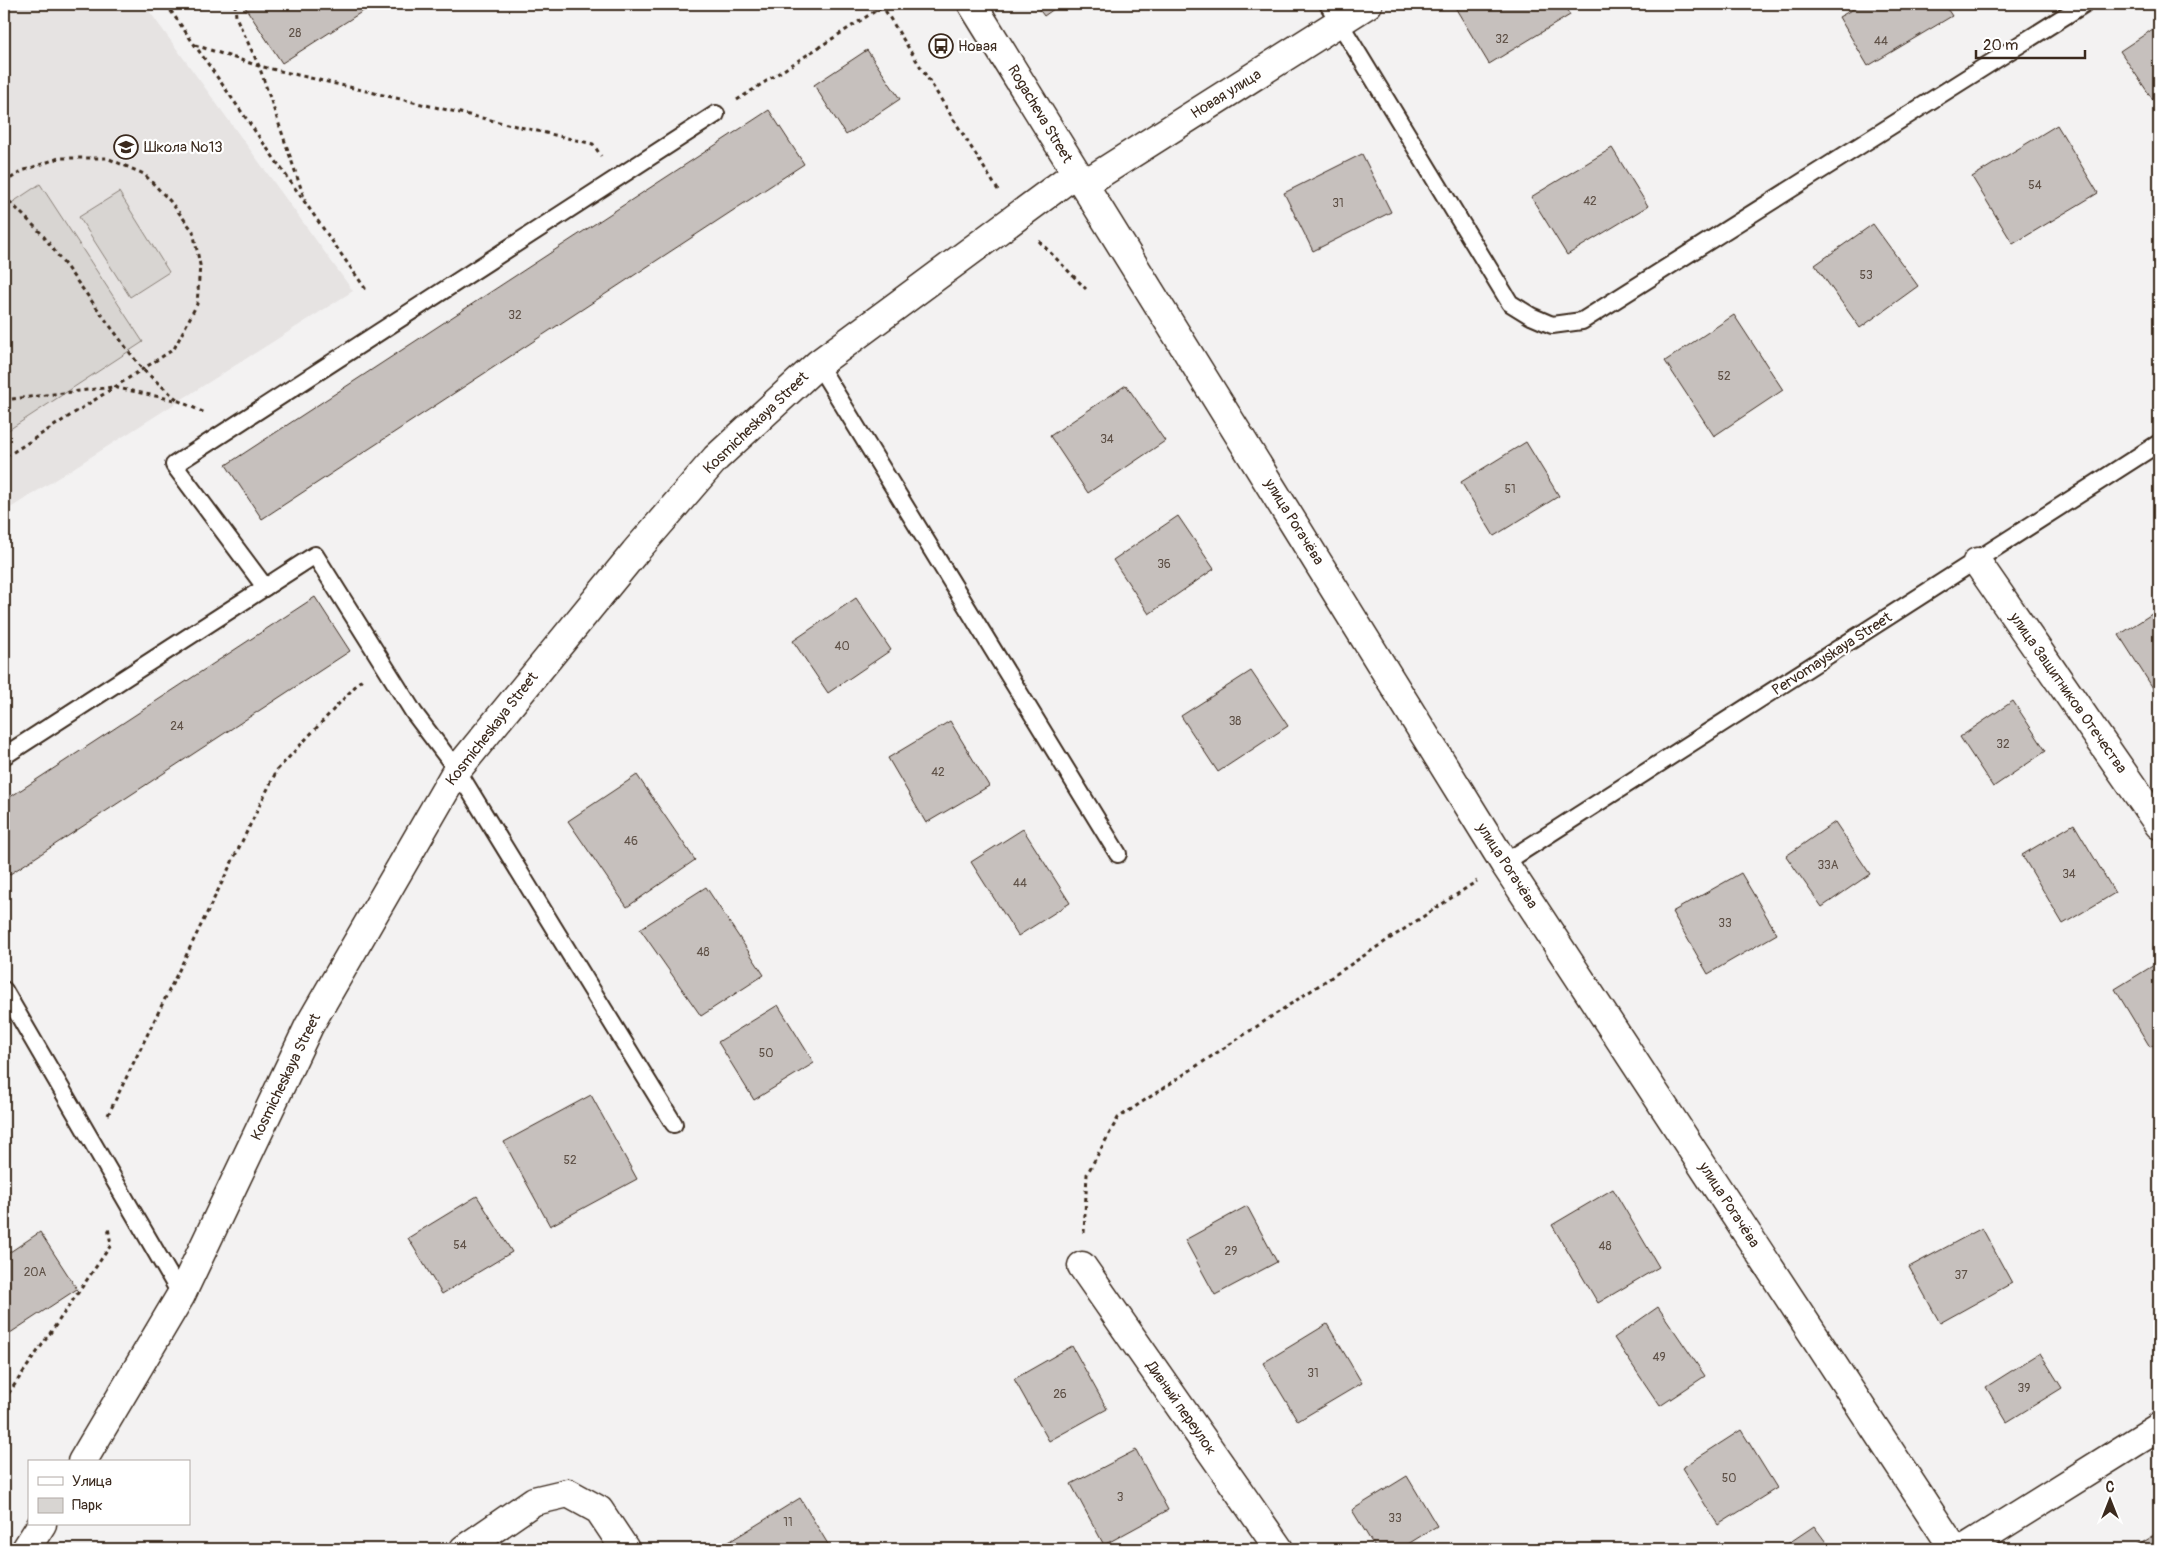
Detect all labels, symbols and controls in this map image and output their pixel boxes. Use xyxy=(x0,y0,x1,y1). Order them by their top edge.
house number: 28 xyxy=(289,26,301,41)
scale bar xyxy=(1976,28,2084,60)
house number: 32 xyxy=(1495,32,1509,47)
bus stop icon: Новая xyxy=(928,33,954,59)
house number: 44 xyxy=(1874,34,1888,49)
text: 20 m xyxy=(1983,36,2018,55)
place label: Новая xyxy=(958,37,997,56)
street label: Rogacheva Street xyxy=(1003,62,1077,167)
street label: Новая улица xyxy=(1187,65,1265,123)
school or university icon: Школа №13 xyxy=(113,134,139,160)
place label: Школа №13 xyxy=(144,138,223,157)
house number: 54 xyxy=(2028,178,2042,193)
house number: 42 xyxy=(1583,194,1597,209)
house number: 31 xyxy=(1332,196,1344,211)
house number: 53 xyxy=(1859,268,1873,283)
house number: 32 xyxy=(508,308,522,323)
street label: Kosmicheskaya Street xyxy=(699,367,813,478)
house number: 52 xyxy=(1717,369,1731,384)
house number: 34 xyxy=(1100,432,1114,447)
street label: улица Рогачёва xyxy=(1259,474,1328,569)
house number: 51 xyxy=(1504,482,1516,497)
house number: 36 xyxy=(1157,557,1171,572)
street label: Pervomayskaya Street xyxy=(1768,608,1896,700)
street label: улица Защитников Отечества xyxy=(2005,608,2131,777)
house number: 40 xyxy=(834,639,850,654)
street label: Kosmicheskaya Street xyxy=(442,668,543,790)
house number: 38 xyxy=(1229,714,1241,729)
house number: 24 xyxy=(170,719,184,734)
house number: 32 xyxy=(1996,737,2010,752)
house number: 42 xyxy=(931,765,945,780)
street label: улица Рогачёва xyxy=(1472,819,1542,912)
house number: 46 xyxy=(624,834,638,849)
house number: 33А xyxy=(1817,858,1839,873)
house number: 34 xyxy=(2062,867,2076,882)
house number: 44 xyxy=(1013,876,1027,891)
house number: 33 xyxy=(1718,916,1732,931)
house number: 48 xyxy=(696,945,710,960)
street label: Kosmicheskaya Street xyxy=(247,1009,325,1144)
house number: 50 xyxy=(759,1046,773,1061)
house number: 52 xyxy=(563,1153,577,1168)
street label: улица Рогачёва xyxy=(1694,1158,1764,1251)
house number: 54 xyxy=(453,1238,467,1253)
house number: 48 xyxy=(1598,1239,1612,1254)
house number: 29 xyxy=(1225,1244,1237,1259)
house number: 20А xyxy=(24,1265,47,1280)
house number: 37 xyxy=(1954,1268,1968,1283)
house number: 49 xyxy=(1652,1350,1666,1365)
street label: Дивный переулок xyxy=(1141,1357,1221,1459)
house number: 31 xyxy=(1307,1366,1319,1381)
house number: 39 xyxy=(2018,1381,2030,1396)
house number: 26 xyxy=(1053,1387,1067,1402)
legend xyxy=(28,1460,190,1526)
house number: 50 xyxy=(1722,1471,1736,1486)
text: Улица xyxy=(72,1472,112,1491)
north arrow xyxy=(2086,1476,2136,1526)
text: С xyxy=(2106,1479,2115,1496)
house number: 3 xyxy=(1117,1490,1124,1505)
text: Парк xyxy=(72,1496,103,1515)
house number: 33 xyxy=(1388,1511,1402,1526)
house number: 11 xyxy=(783,1515,793,1530)

